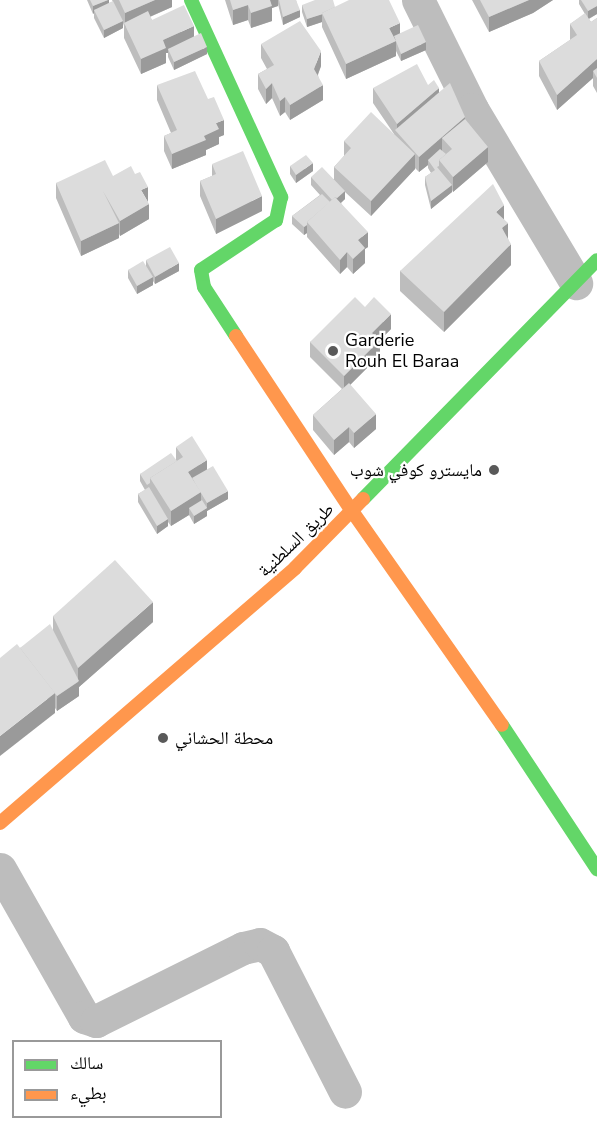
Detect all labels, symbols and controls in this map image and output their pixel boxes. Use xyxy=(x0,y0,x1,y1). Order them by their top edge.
place label: Garderie Rouh El Baraa xyxy=(345,330,459,372)
marker: Garderie Rouh El Baraa xyxy=(326,344,340,358)
place label: مايسترو كوفي شوب xyxy=(350,459,482,481)
marker: مايسترو كوفي شوب xyxy=(487,463,501,477)
street label: طريق السلطنية xyxy=(254,498,338,582)
place label: محطة الحشاني xyxy=(175,727,273,749)
marker: محطة الحشاني xyxy=(156,731,170,745)
legend xyxy=(12,1040,222,1118)
text: سالك xyxy=(70,1051,103,1075)
text: بطيء xyxy=(70,1081,107,1105)

